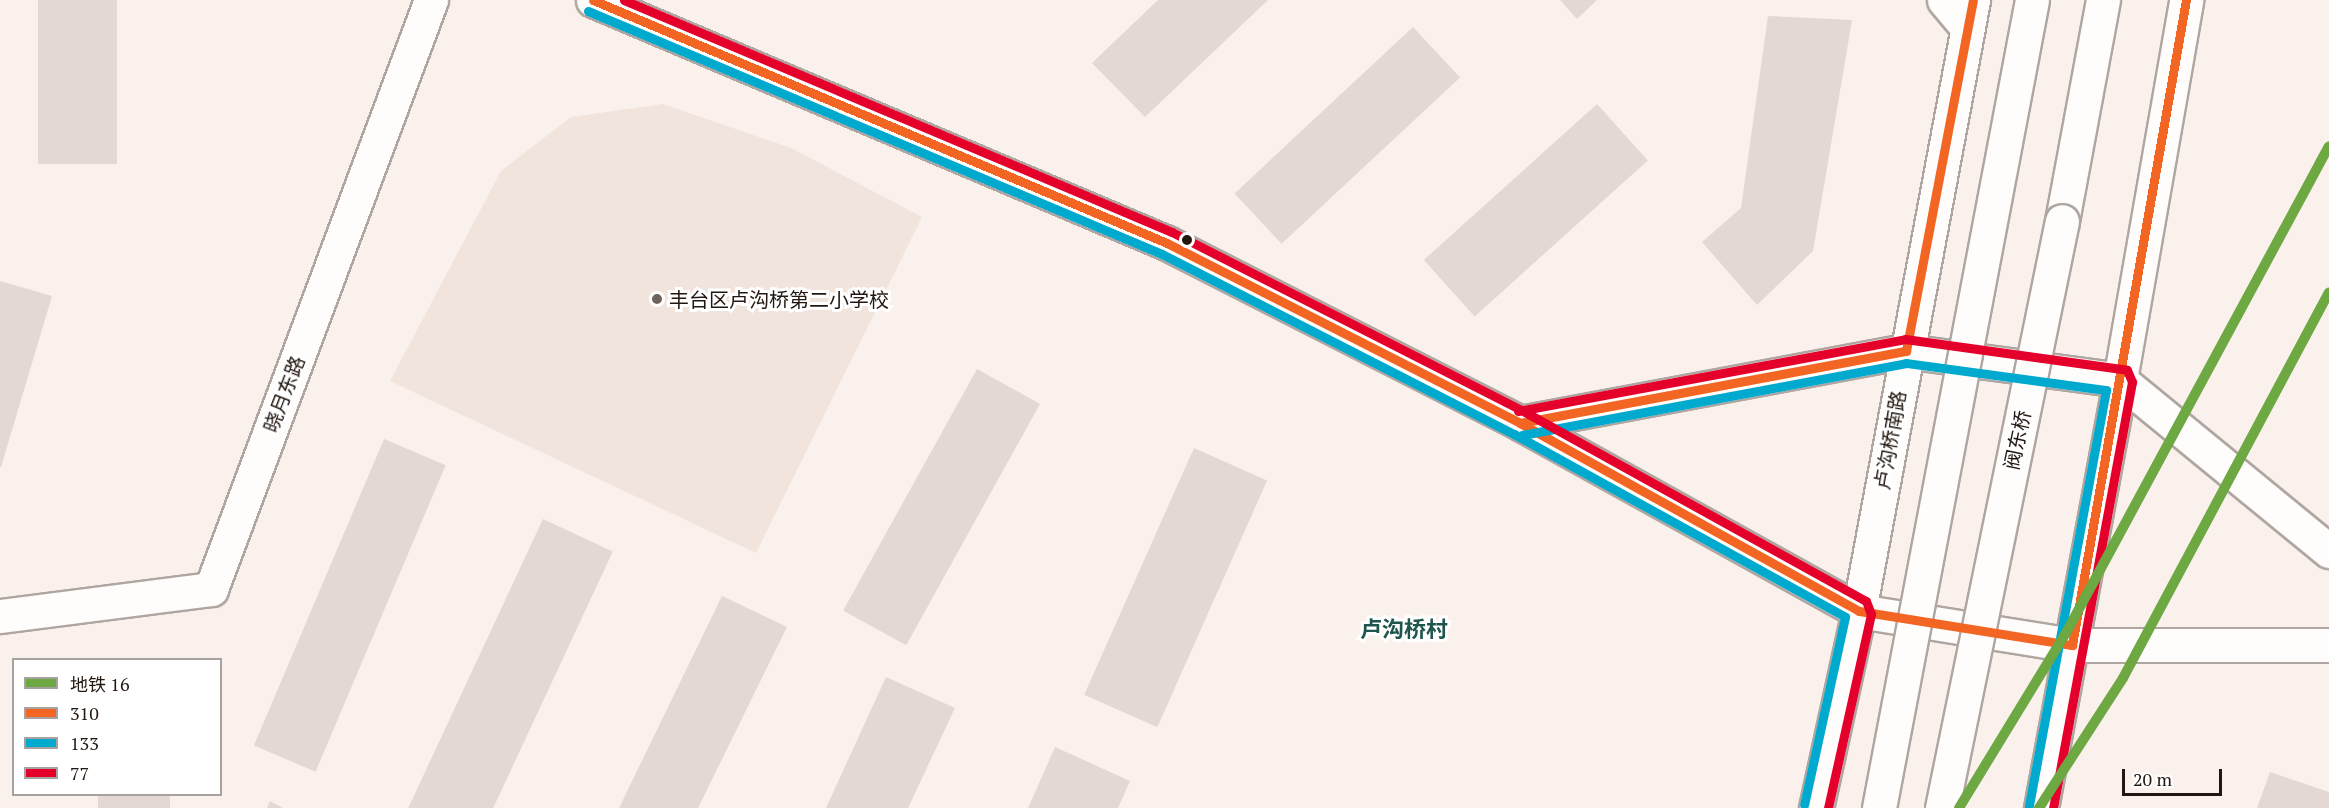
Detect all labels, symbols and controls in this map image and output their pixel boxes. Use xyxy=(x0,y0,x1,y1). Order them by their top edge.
unlabelled marker xyxy=(1181,234,1193,246)
place label: 丰台区卢沟桥第二小学校 xyxy=(669,287,889,311)
marker: 丰台区卢沟桥第二小学校 xyxy=(650,292,664,306)
street label: 晓月东路 xyxy=(258,352,310,436)
street label: 卢沟桥南路 xyxy=(1869,389,1911,491)
street label: 阀东桥 xyxy=(1999,408,2035,472)
district label: 卢沟桥村 xyxy=(1360,616,1448,642)
legend xyxy=(12,658,222,796)
text: 地铁 16 xyxy=(70,672,130,696)
text: 310 xyxy=(70,701,99,725)
text: 133 xyxy=(70,731,99,755)
scale bar xyxy=(2125,757,2226,795)
text: 77 xyxy=(70,761,89,785)
text: 20 m xyxy=(2133,767,2172,791)

